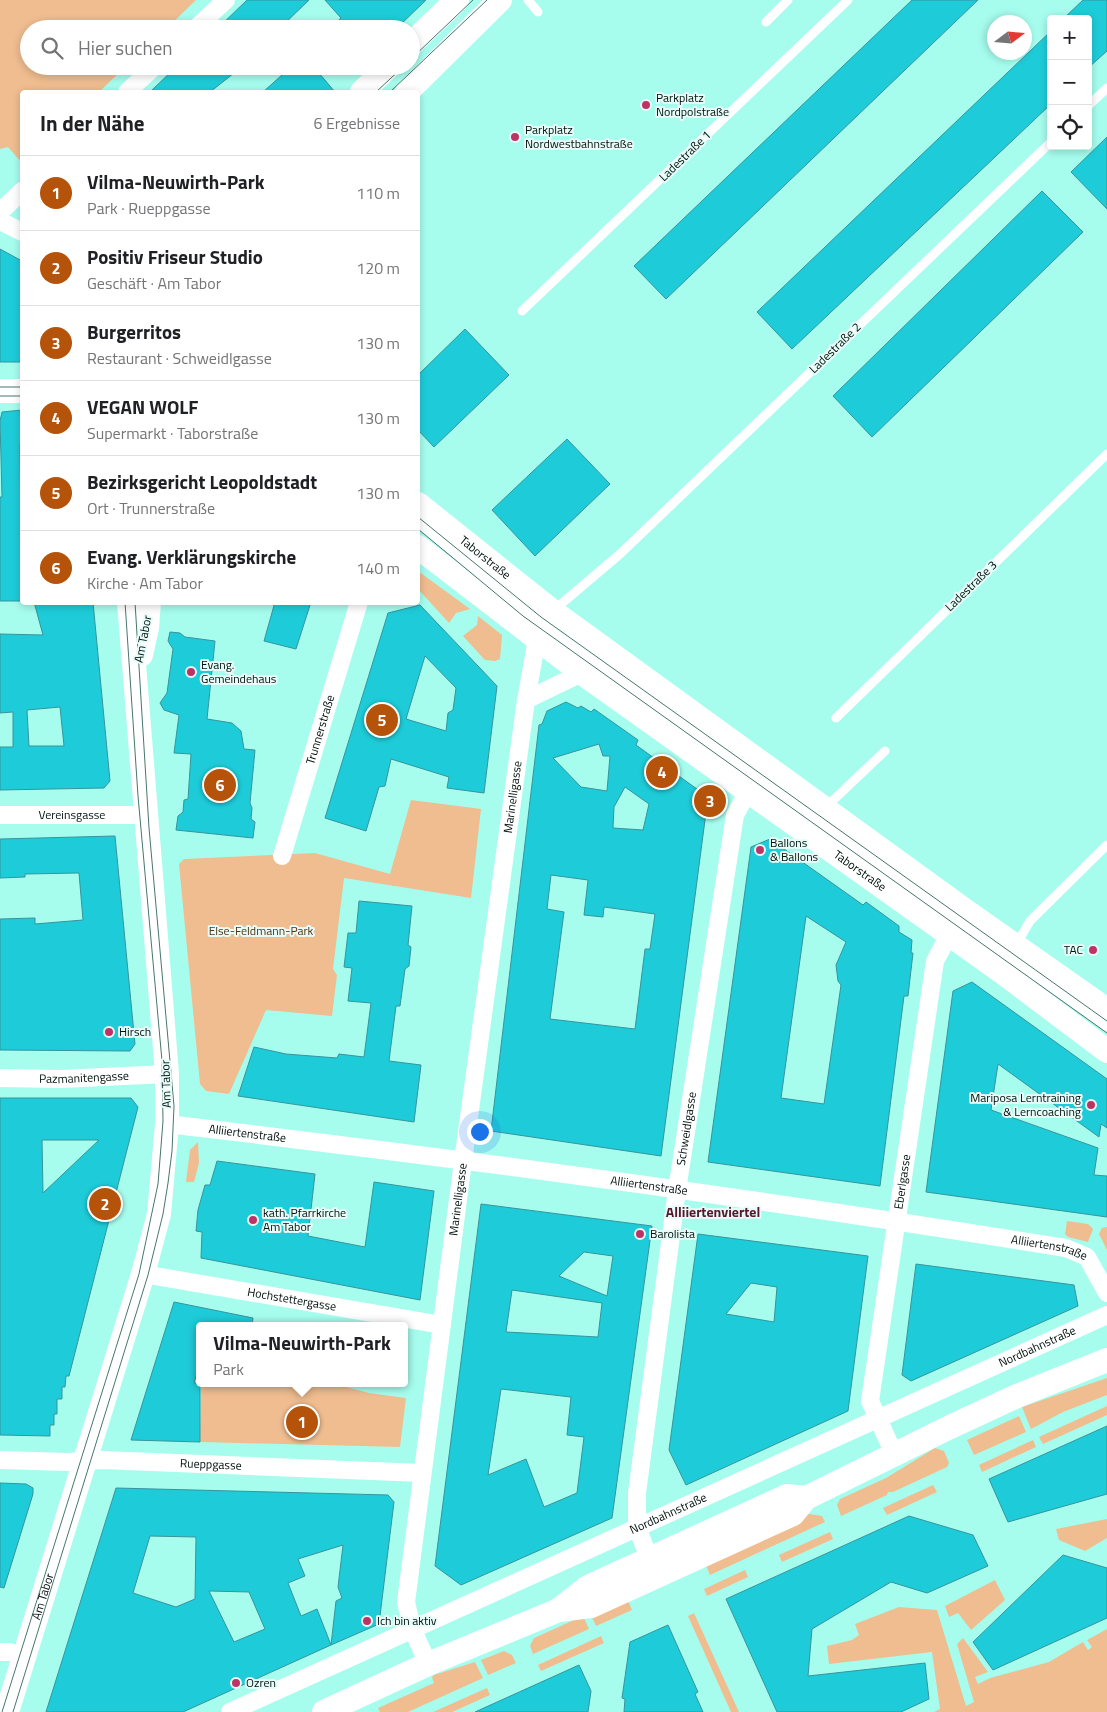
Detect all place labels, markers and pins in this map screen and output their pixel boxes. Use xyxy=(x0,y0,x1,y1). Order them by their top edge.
place label: Parkplatz Nordpolstraße xyxy=(656,88,729,121)
marker: Parkplatz Nordpolstraße xyxy=(640,99,652,111)
place label: Parkplatz Nordwestbahnstraße xyxy=(525,120,633,153)
marker: Parkplatz Nordwestbahnstraße xyxy=(509,131,521,143)
place label: Evang. Gemeindehaus xyxy=(201,655,277,688)
marker: Evang. Gemeindehaus xyxy=(185,666,197,678)
pin: 5 xyxy=(366,701,398,739)
pin: 4 xyxy=(646,753,678,791)
pin: 6 xyxy=(204,766,236,804)
pin: 3 xyxy=(694,782,726,820)
place label: Ballons & Ballons xyxy=(770,833,819,866)
marker: Ballons & Ballons xyxy=(754,844,766,856)
place label: TAC xyxy=(1064,940,1083,959)
marker: TAC xyxy=(1087,944,1099,956)
place label: Hirsch xyxy=(119,1022,151,1041)
marker: Hirsch xyxy=(103,1026,115,1038)
place label: Mariposa Lerntraining & Lerncoaching xyxy=(970,1088,1081,1121)
marker: Mariposa Lerntraining & Lerncoaching xyxy=(1085,1099,1097,1111)
pin: 2 xyxy=(89,1185,121,1223)
place label: kath. Pfarrkirche Am Tabor xyxy=(263,1203,346,1236)
marker: kath. Pfarrkirche Am Tabor xyxy=(247,1214,259,1226)
place label: Barolista xyxy=(650,1224,695,1243)
marker: Barolista xyxy=(634,1228,646,1240)
pin: 1 xyxy=(286,1403,318,1441)
place label: Ich bin aktiv xyxy=(377,1611,437,1630)
marker: Ich bin aktiv xyxy=(361,1615,373,1627)
place label: Ozren xyxy=(246,1673,276,1692)
marker: Ozren xyxy=(230,1677,242,1689)

